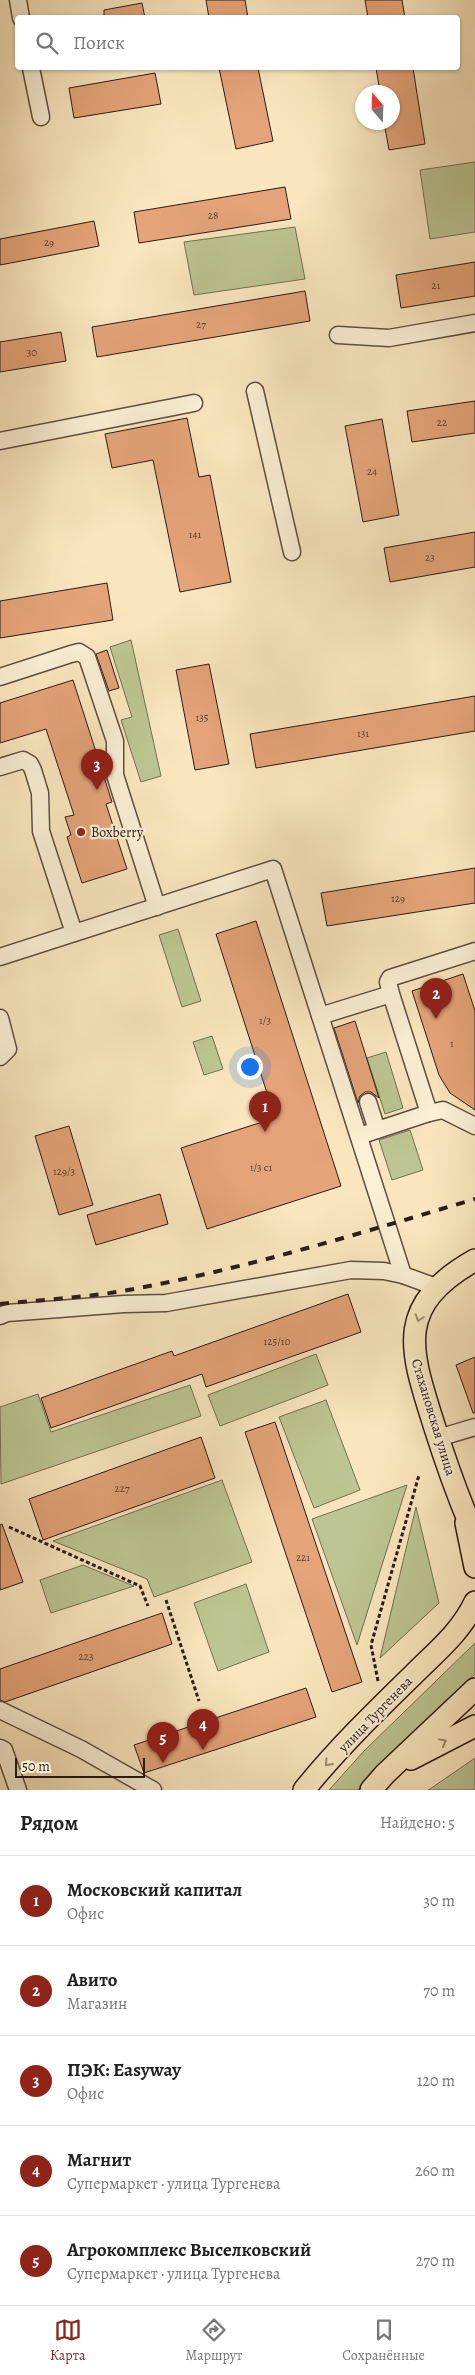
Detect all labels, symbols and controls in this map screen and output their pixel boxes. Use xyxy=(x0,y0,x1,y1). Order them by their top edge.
search box xyxy=(15,15,460,70)
icon: search xyxy=(33,29,61,57)
text: Поиск xyxy=(73,30,125,56)
north arrow xyxy=(355,85,400,130)
house number: 28 xyxy=(208,208,218,223)
house number: 29 xyxy=(44,235,54,250)
house number: 21 xyxy=(432,278,441,293)
house number: 27 xyxy=(196,317,206,332)
house number: 30 xyxy=(27,345,37,360)
house number: 22 xyxy=(437,415,447,430)
house number: 24 xyxy=(367,464,377,479)
house number: 141 xyxy=(189,527,201,542)
house number: 23 xyxy=(425,550,435,565)
house number: 135 xyxy=(195,710,209,725)
house number: 131 xyxy=(357,726,369,741)
pin: 3 xyxy=(81,749,113,790)
place label: Boxberry xyxy=(91,823,144,842)
marker: Boxberry xyxy=(75,826,87,838)
house number: 129 xyxy=(391,891,405,906)
pin: 2 xyxy=(420,978,452,1019)
house number: 1/3 xyxy=(259,1013,271,1028)
house number: 1 xyxy=(450,1036,454,1051)
your location xyxy=(237,1054,263,1080)
pin: 1 xyxy=(249,1091,281,1132)
house number: 1/3 с1 xyxy=(250,1160,273,1175)
house number: 129/3 xyxy=(53,1164,75,1179)
one-way arrow xyxy=(415,1314,425,1322)
house number: 125/10 xyxy=(264,1334,291,1349)
street label: Стахановская улица xyxy=(407,1356,460,1478)
house number: 227 xyxy=(114,1481,130,1496)
house number: 221 xyxy=(296,1550,310,1565)
house number: 223 xyxy=(78,1649,94,1664)
street label: улица Тургенева xyxy=(333,1672,417,1757)
pin: 4 xyxy=(187,1709,219,1750)
pin: 5 xyxy=(147,1722,179,1763)
one-way arrow xyxy=(438,1738,447,1748)
scale bar xyxy=(15,1755,145,1778)
text: 50 m xyxy=(22,1757,50,1776)
one-way arrow xyxy=(325,1758,334,1767)
text: Рядом xyxy=(20,1809,78,1837)
text: Найдено: 5 xyxy=(380,1812,455,1834)
text: Московский капитал xyxy=(67,1877,242,1903)
text: 1 xyxy=(33,1890,39,1912)
text: 30 m xyxy=(423,1890,455,1912)
text: Офис xyxy=(67,1903,104,1925)
text: Авито xyxy=(67,1967,117,1993)
text: 2 xyxy=(32,1980,40,2002)
text: 70 m xyxy=(423,1980,455,2002)
text: Магазин xyxy=(67,1993,127,2015)
text: ПЭК: Easyway xyxy=(67,2057,181,2083)
text: 3 xyxy=(33,2070,39,2092)
text: 120 m xyxy=(417,2070,455,2092)
text: Офис xyxy=(67,2083,104,2105)
text: Магнит xyxy=(67,2147,131,2173)
text: 4 xyxy=(32,2160,40,2182)
text: 260 m xyxy=(415,2160,455,2182)
text: Супермаркет · улица Тургенева xyxy=(67,2173,280,2195)
text: Агрокомплекс Выселковский xyxy=(67,2237,311,2263)
text: 5 xyxy=(33,2250,39,2272)
text: 270 m xyxy=(416,2250,455,2272)
text: Супермаркет · улица Тургенева xyxy=(67,2263,280,2285)
tab: Карта xyxy=(50,2316,85,2365)
tab: Маршрут xyxy=(186,2316,242,2365)
tab: Сохранённые xyxy=(342,2316,425,2365)

